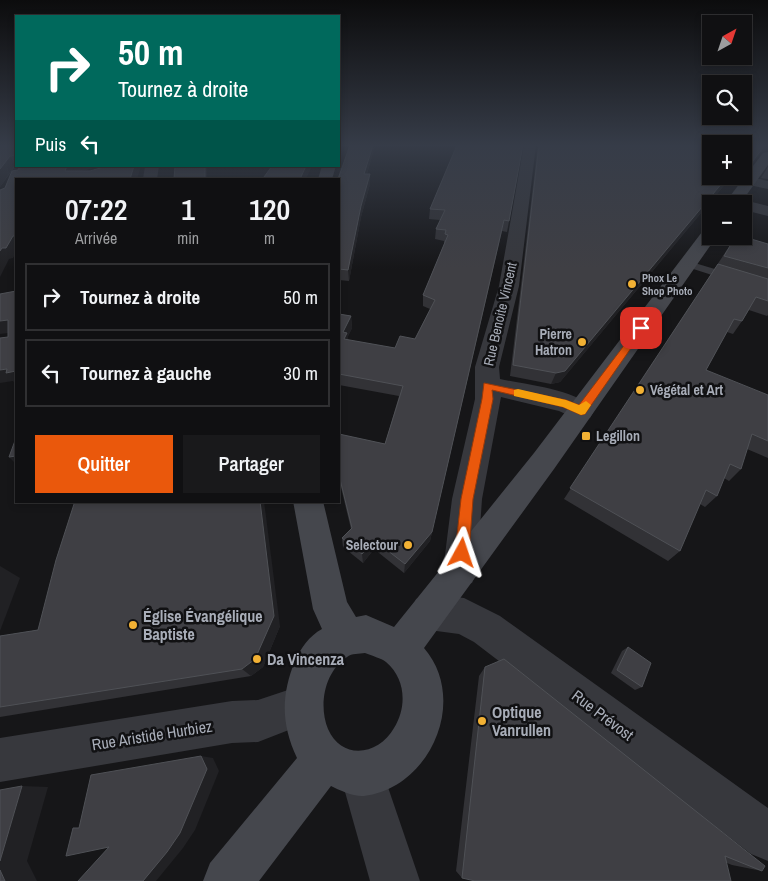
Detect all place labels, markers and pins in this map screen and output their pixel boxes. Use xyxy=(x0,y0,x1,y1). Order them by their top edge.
place label: Phox Le Shop Photo xyxy=(642,271,693,298)
marker: Phox Le Shop Photo xyxy=(626,278,638,290)
pin xyxy=(620,307,662,349)
place label: Pierre Hatron xyxy=(535,325,572,359)
marker: Pierre Hatron xyxy=(576,336,588,348)
place label: Végétal et Art xyxy=(650,381,723,399)
marker: Végétal et Art xyxy=(634,384,646,396)
place label: Legillon xyxy=(596,427,640,445)
marker: Legillon xyxy=(580,430,592,442)
place label: Selectour xyxy=(346,536,399,554)
marker: Selectour xyxy=(402,539,414,551)
place label: Église Évangélique Baptiste xyxy=(143,605,263,645)
marker: Église Évangélique Baptiste xyxy=(127,619,139,631)
place label: Da Vincenza xyxy=(267,648,345,670)
marker: Da Vincenza xyxy=(251,653,263,665)
place label: Optique Vanrullen xyxy=(492,701,551,741)
marker: Optique Vanrullen xyxy=(476,715,488,727)

